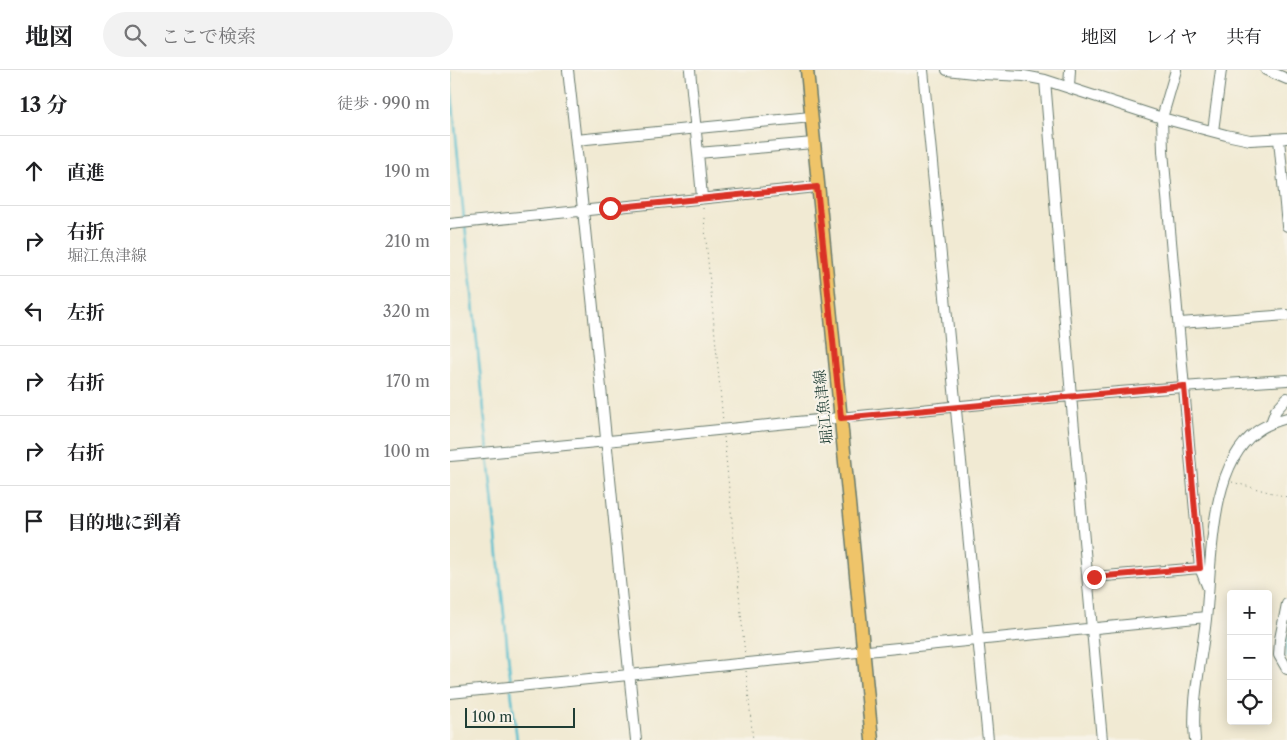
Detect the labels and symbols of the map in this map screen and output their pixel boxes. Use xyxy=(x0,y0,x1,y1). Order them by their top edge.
route start xyxy=(599,197,622,220)
street label: 堀江魚津線 xyxy=(810,369,836,445)
route end xyxy=(1083,566,1106,589)
scale bar xyxy=(465,705,575,728)

